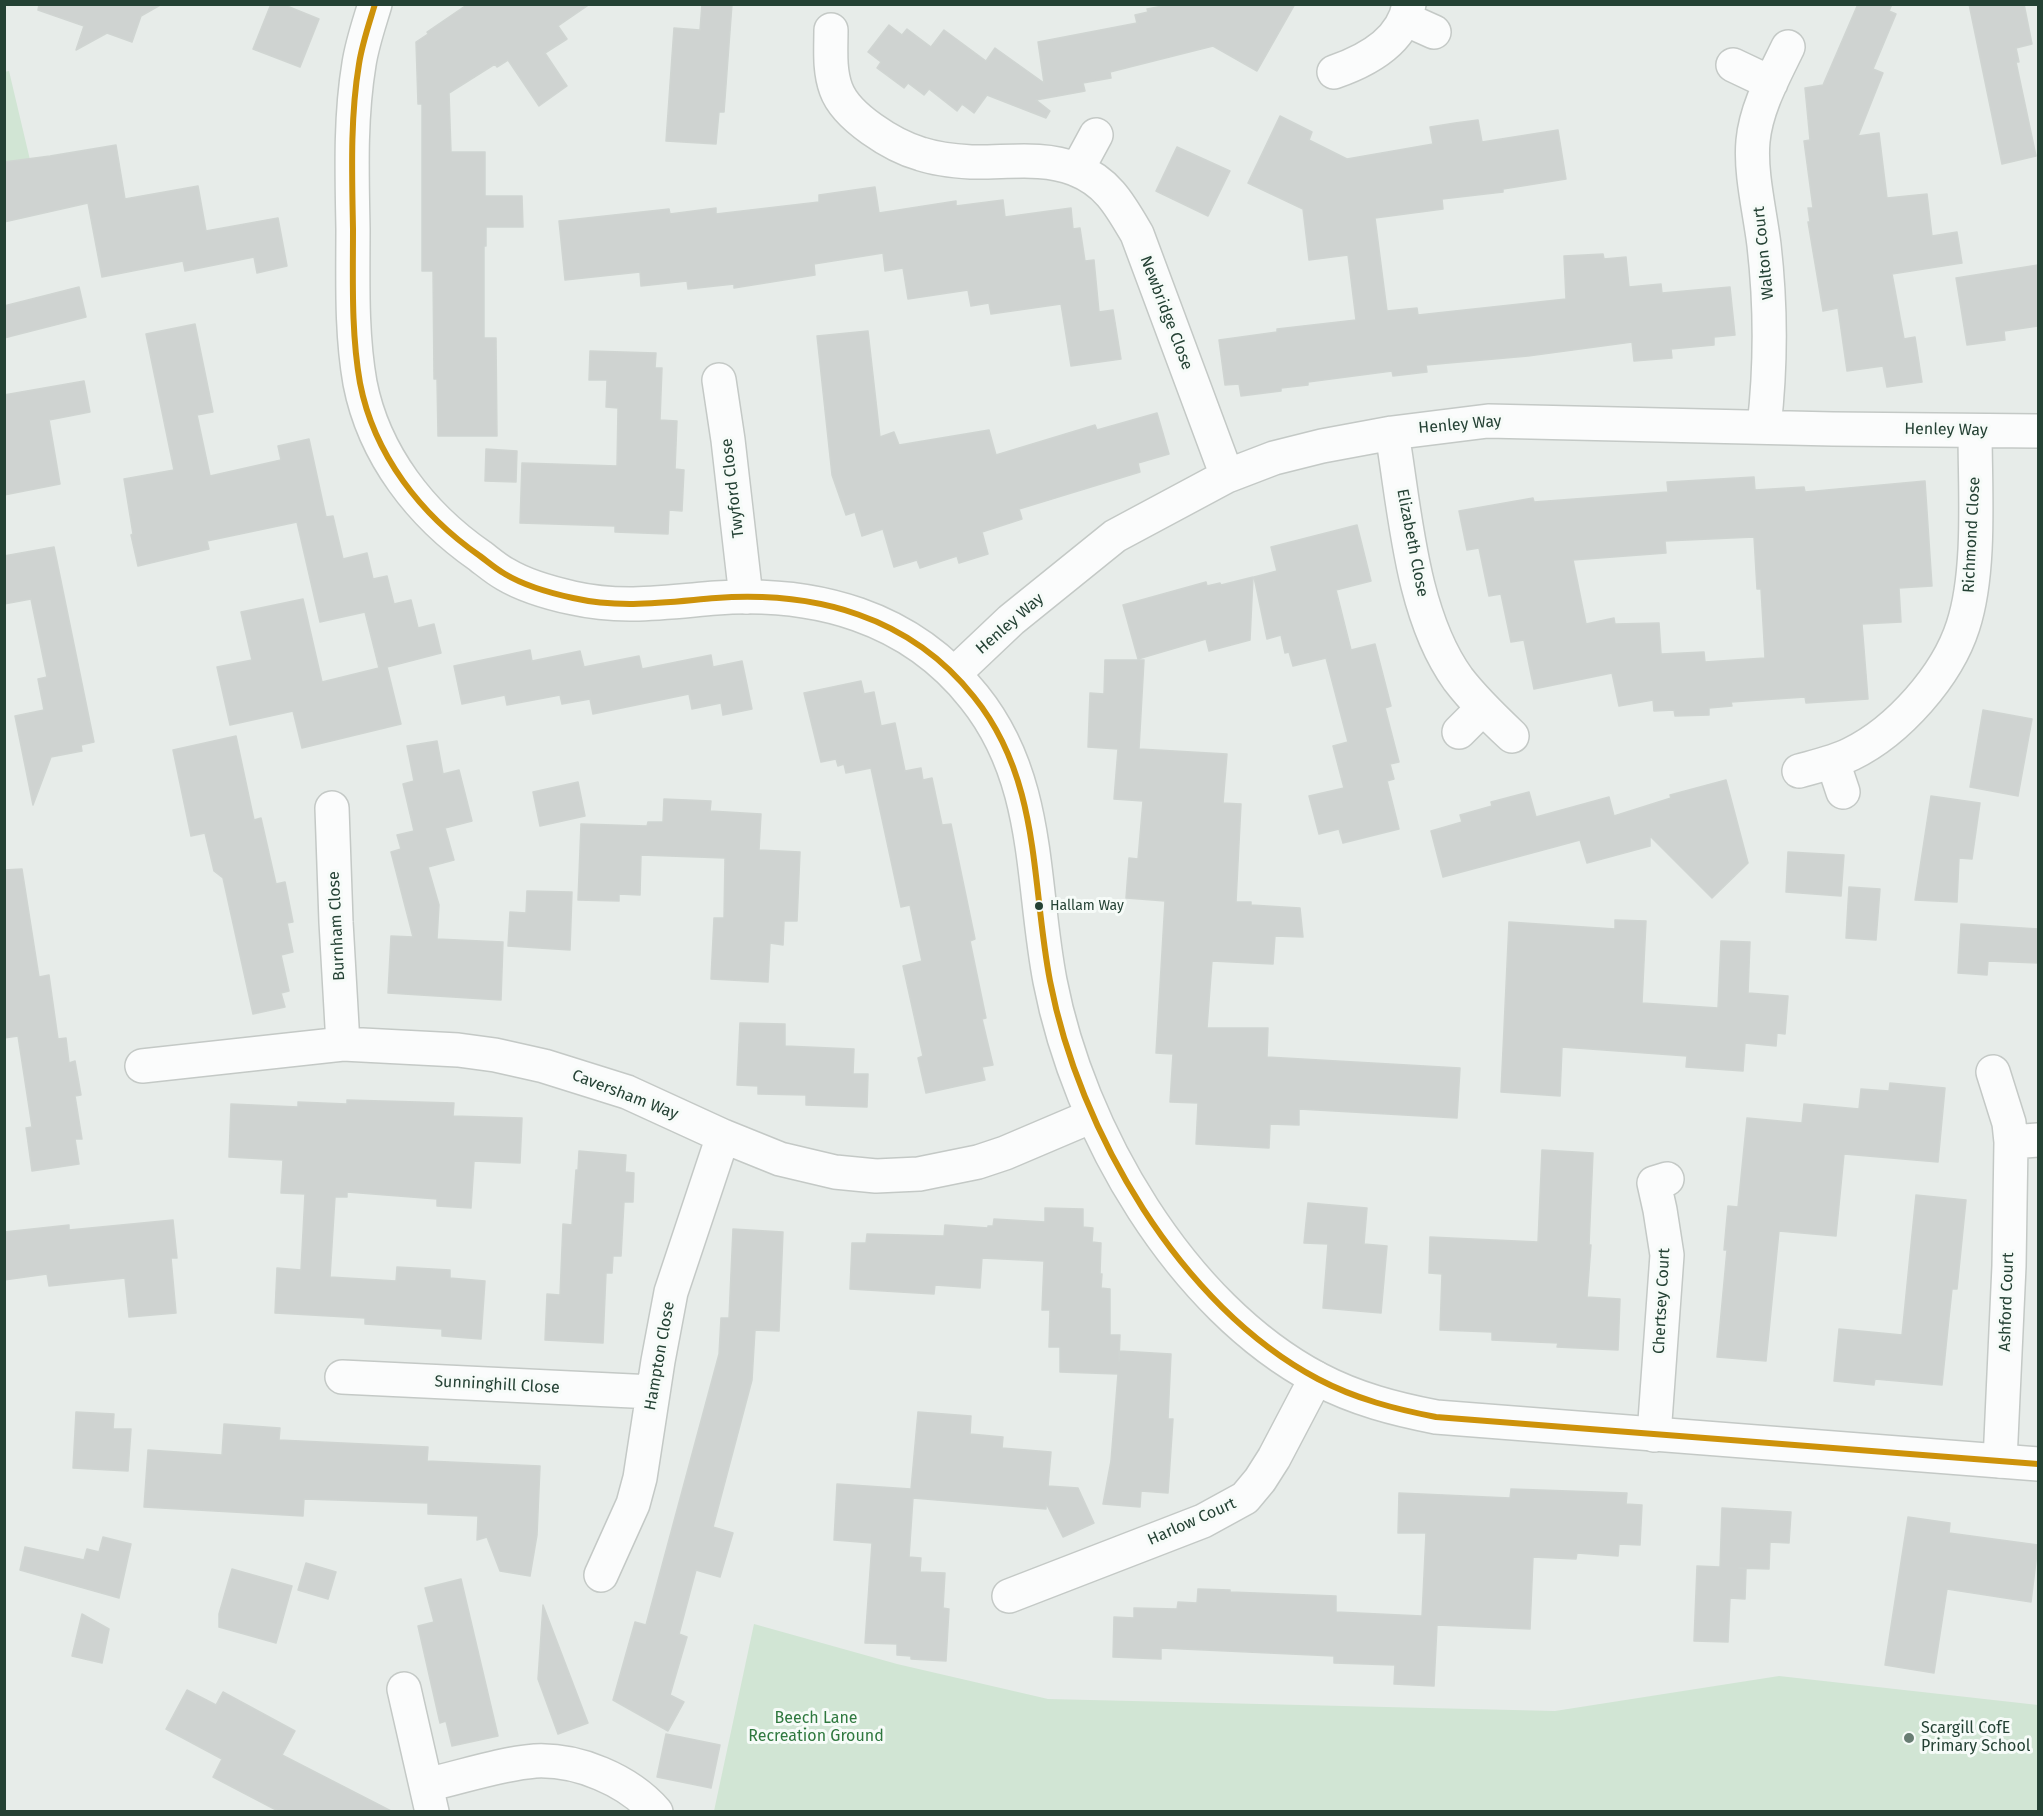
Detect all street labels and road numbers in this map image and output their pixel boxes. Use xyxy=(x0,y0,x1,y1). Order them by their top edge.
street label: Walton Court xyxy=(1750,205,1778,301)
street label: Newbridge Close xyxy=(1135,253,1197,373)
street label: Henley Way xyxy=(1418,412,1502,438)
street label: Henley Way xyxy=(1904,420,1988,440)
street label: Twyford Close xyxy=(717,437,749,539)
street label: Richmond Close xyxy=(1959,476,1985,594)
street label: Elizabeth Close xyxy=(1392,487,1432,599)
street label: Henley Way xyxy=(972,589,1048,659)
street label: Burnham Close xyxy=(325,871,349,981)
street label: Caversham Way xyxy=(569,1066,681,1124)
street label: Chertsey Court xyxy=(1650,1247,1674,1355)
street label: Ashford Court xyxy=(1996,1252,2018,1352)
street label: Hampton Close xyxy=(641,1300,679,1412)
street label: Sunninghill Close xyxy=(434,1372,560,1398)
street label: Harlow Court xyxy=(1145,1494,1239,1550)

